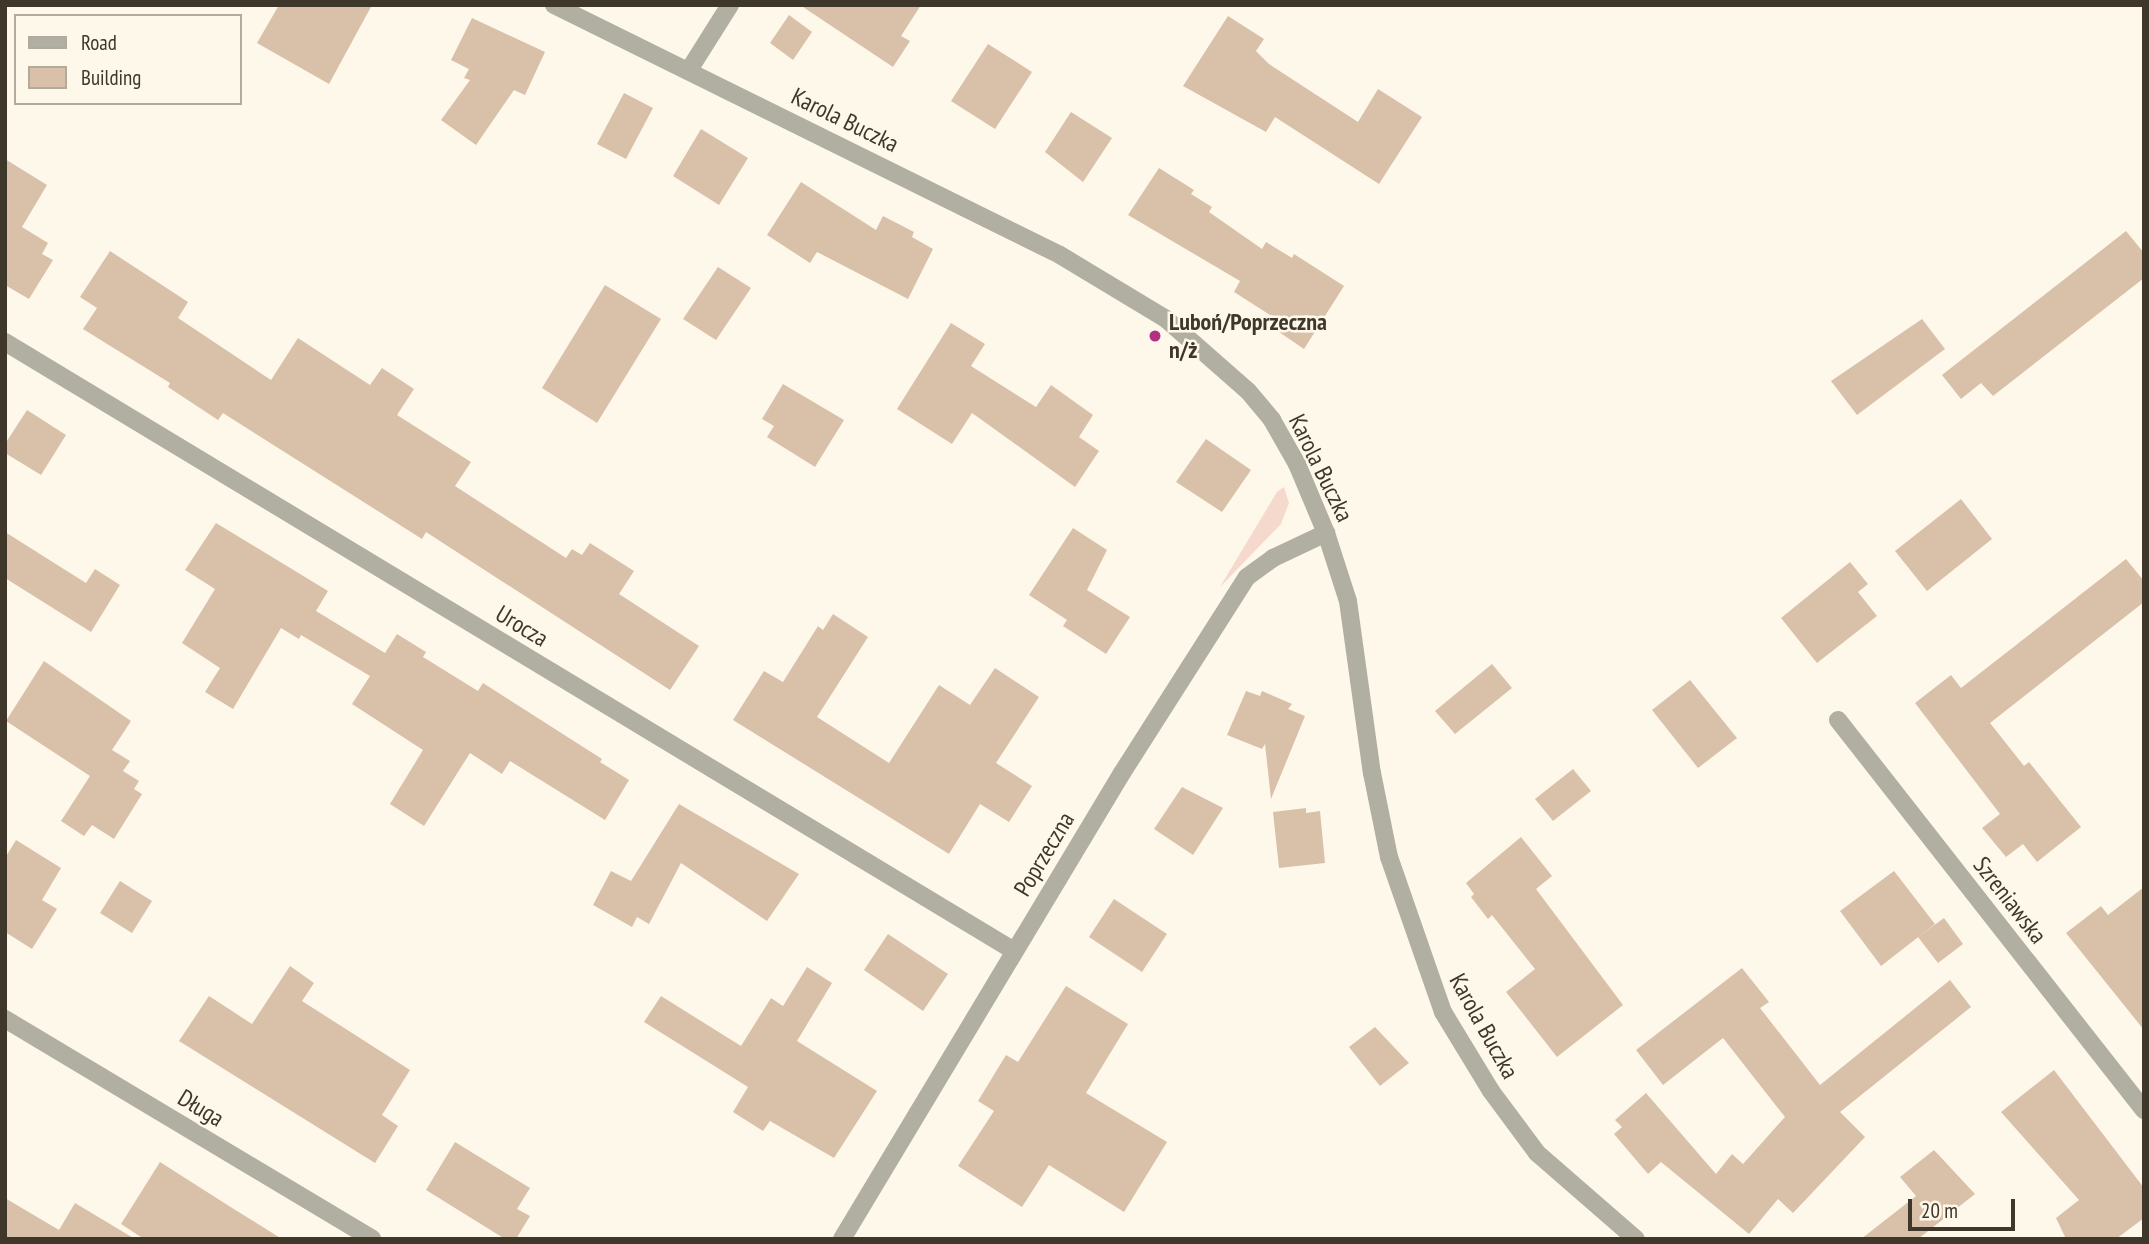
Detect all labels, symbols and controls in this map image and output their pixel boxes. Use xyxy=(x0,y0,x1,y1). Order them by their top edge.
legend xyxy=(14,14,242,105)
text: Road xyxy=(81,29,117,56)
text: Building xyxy=(81,64,141,91)
street label: Karola Buczka xyxy=(787,82,903,158)
place label: Luboń/Poprzeczna n/ż xyxy=(1169,308,1327,364)
marker: Luboń/Poprzeczna n/ż xyxy=(1147,328,1163,344)
street label: Karola Buczka xyxy=(1283,410,1359,526)
street label: Urocza xyxy=(491,599,553,653)
street label: Poprzeczna xyxy=(1008,807,1080,901)
street label: Szreniawska xyxy=(1967,851,2053,949)
street label: Karola Buczka xyxy=(1443,968,1525,1084)
street label: Długa xyxy=(173,1083,229,1133)
scale bar xyxy=(1911,1184,2018,1228)
text: 20 m xyxy=(1921,1197,1958,1224)

